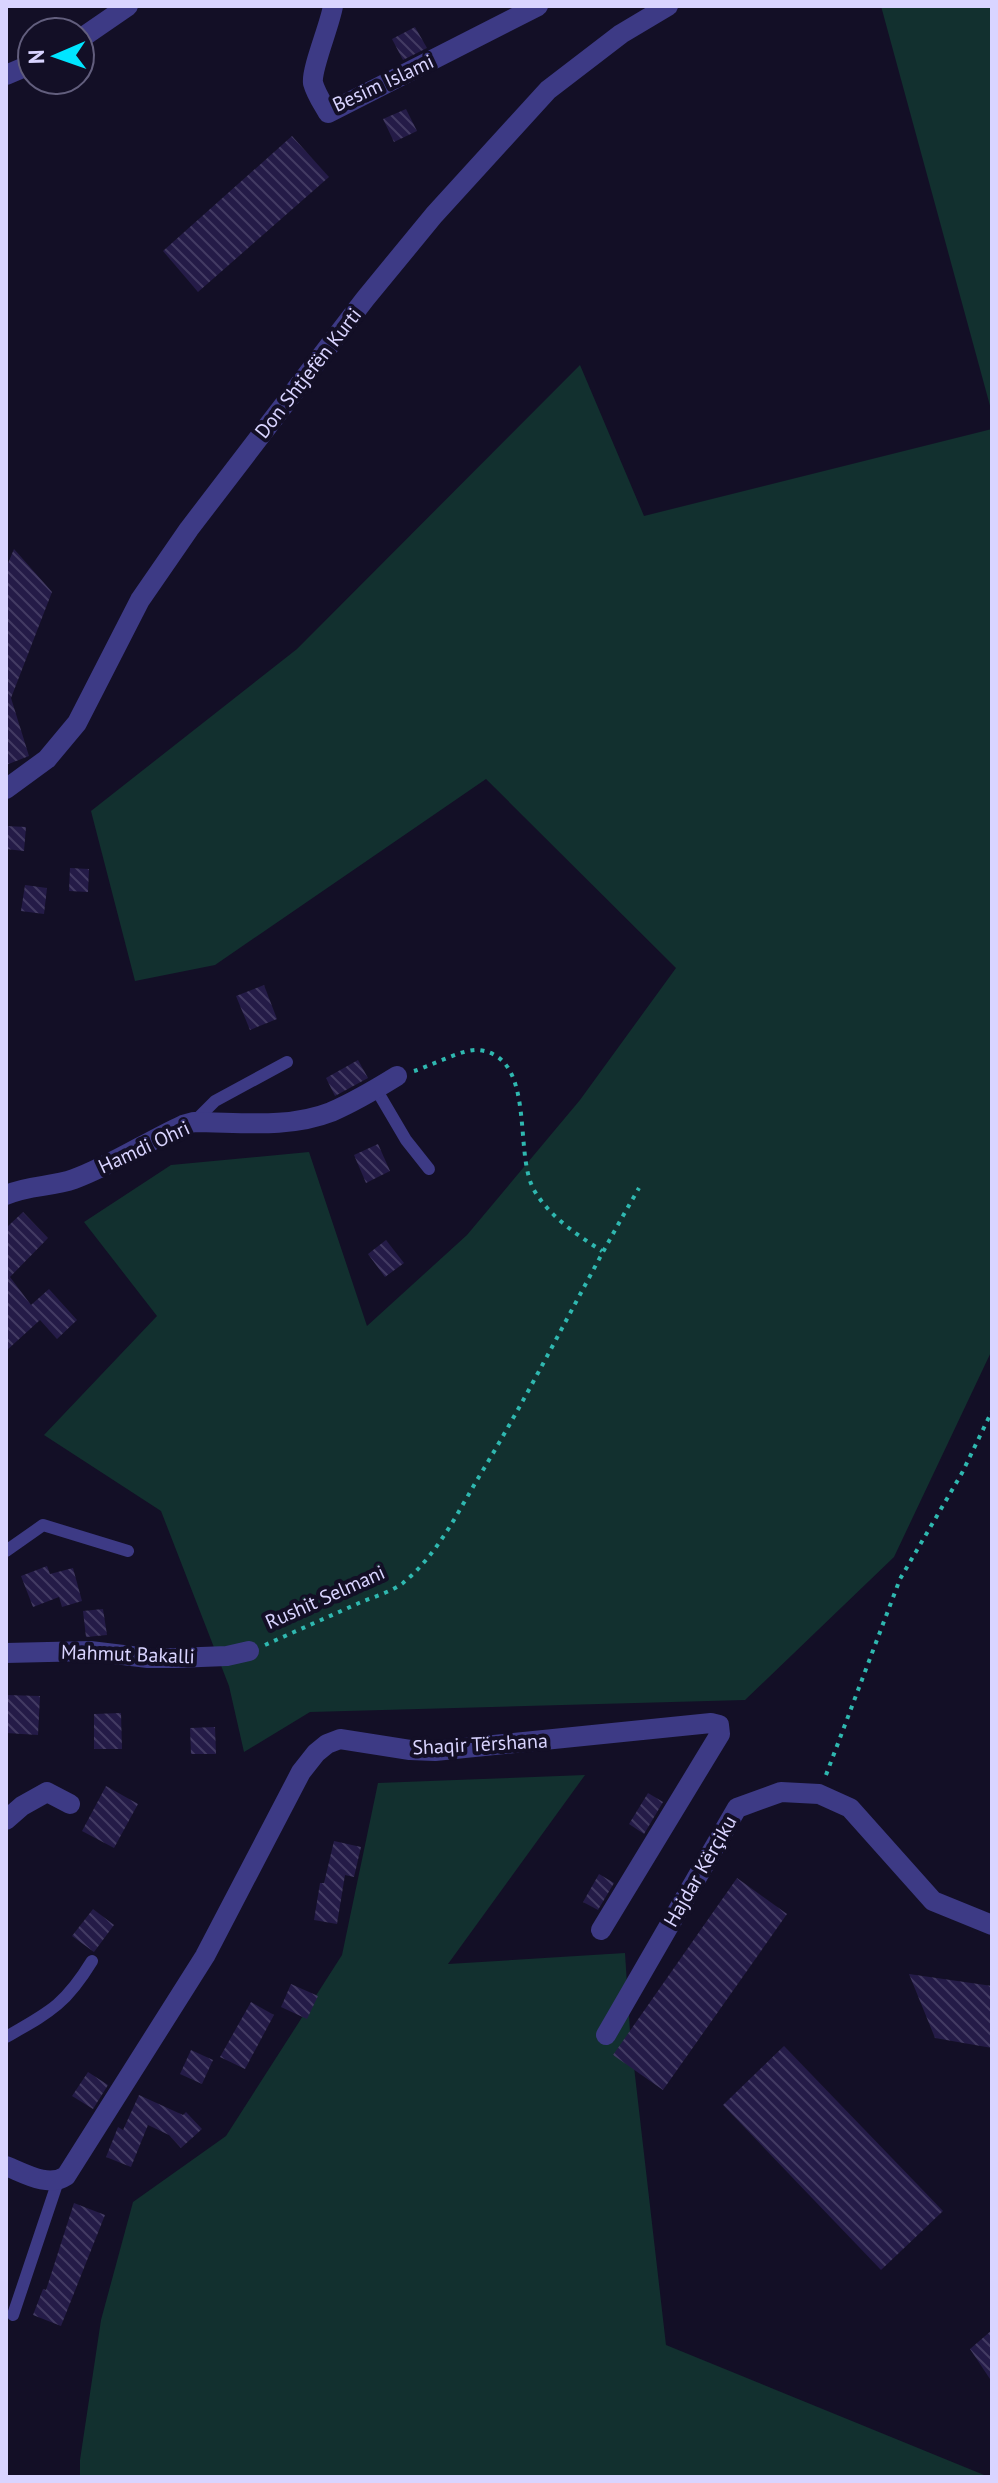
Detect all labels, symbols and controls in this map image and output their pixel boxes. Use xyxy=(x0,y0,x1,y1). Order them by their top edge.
north arrow xyxy=(16,16,96,96)
street label: Besim Islami xyxy=(328,48,438,118)
text: N xyxy=(22,49,50,64)
street label: Don Shtjefën Kurti xyxy=(249,303,367,443)
street label: Hamdi Ohri xyxy=(94,1115,194,1179)
street label: Rushit Selmani xyxy=(261,1559,389,1635)
street label: Mahmut Bakalli xyxy=(61,1639,195,1669)
street label: Shaqir Tërshana xyxy=(412,1727,548,1761)
street label: Hajdar Kërçiku xyxy=(658,1811,742,1931)

